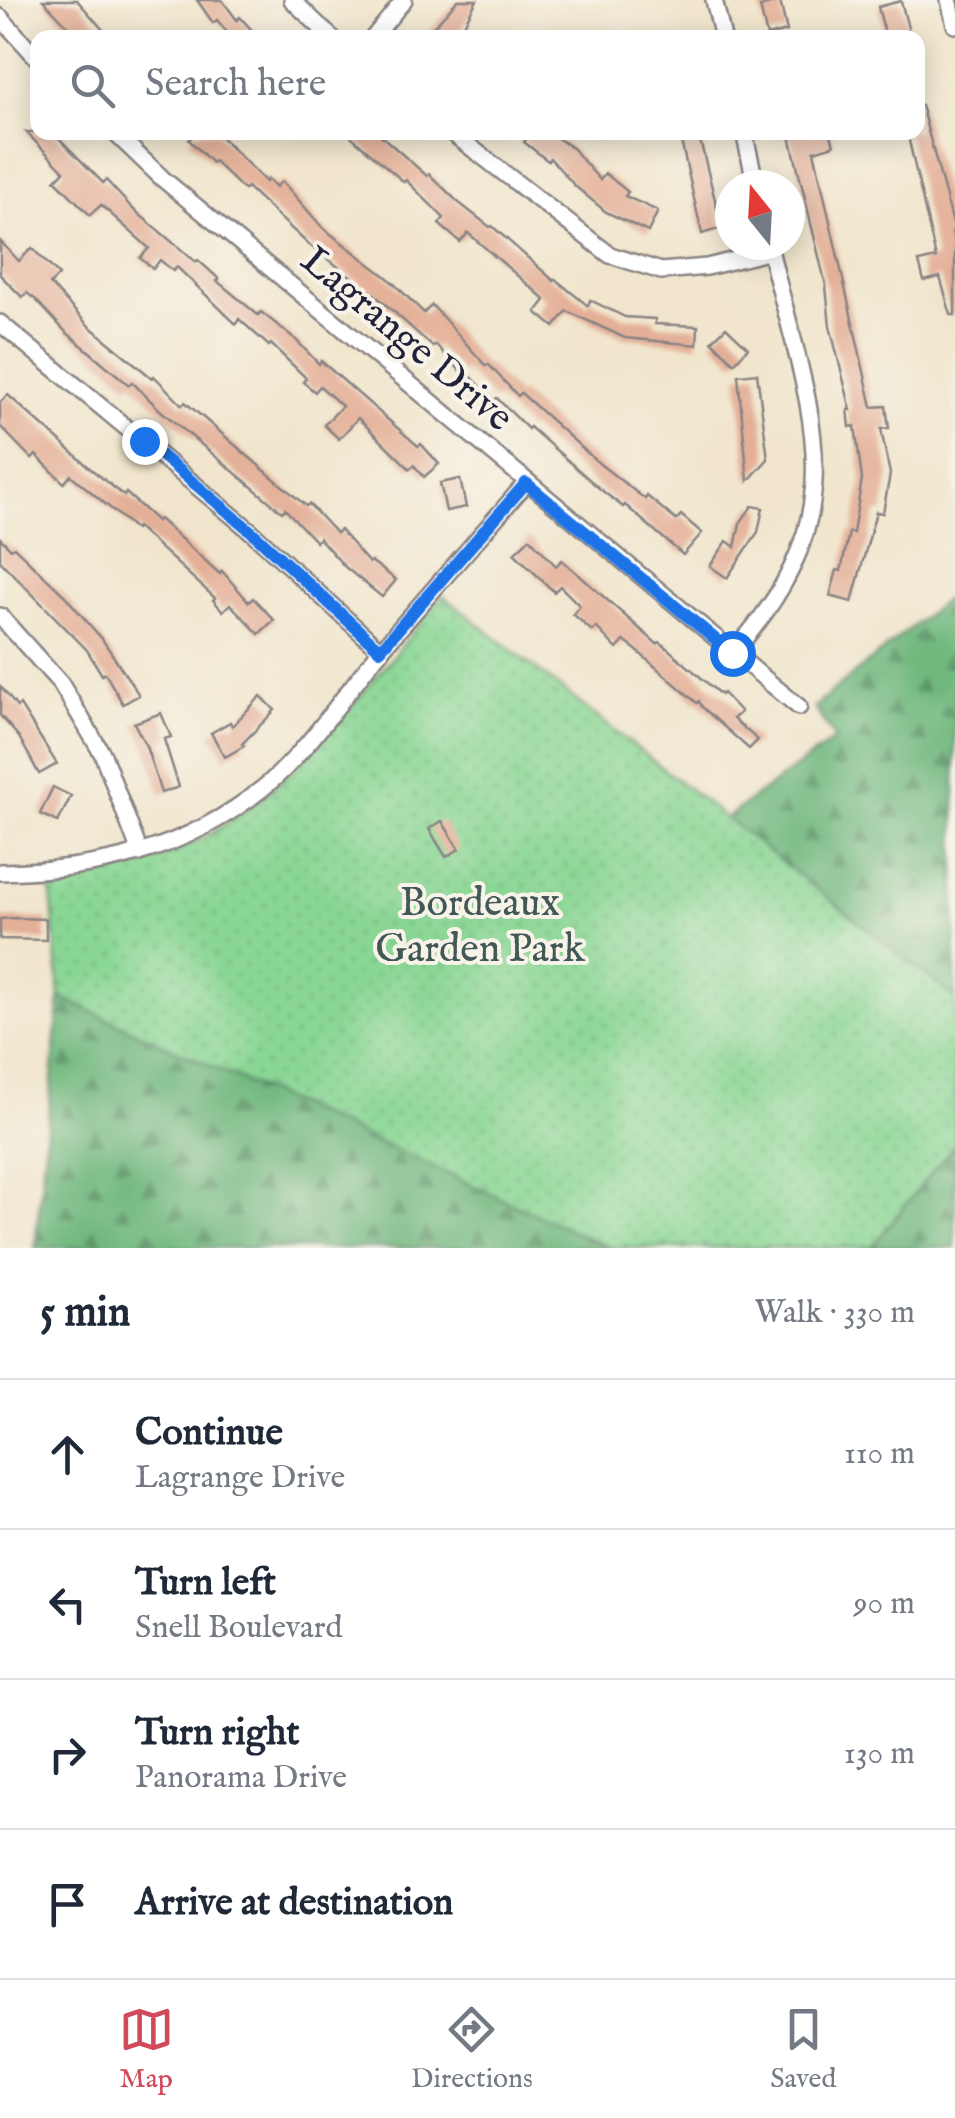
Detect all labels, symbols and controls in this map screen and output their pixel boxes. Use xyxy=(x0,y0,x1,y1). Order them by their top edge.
search box xyxy=(30,30,925,140)
icon: search xyxy=(65,58,120,113)
text: Search here xyxy=(145,61,326,109)
north arrow xyxy=(715,170,805,260)
street label: Lagrange Drive xyxy=(289,236,523,444)
route end xyxy=(122,419,168,465)
route start xyxy=(710,631,756,677)
park label: Bordeaux Garden Park xyxy=(375,879,585,976)
text: 5 min xyxy=(40,1287,130,1340)
text: Walk · 330 m xyxy=(754,1293,915,1334)
text: Continue xyxy=(135,1410,283,1458)
icon: ahead xyxy=(40,1427,95,1482)
text: 110 m xyxy=(844,1434,915,1475)
text: Lagrange Drive xyxy=(135,1458,345,1499)
text: Turn left xyxy=(135,1560,276,1608)
icon: left xyxy=(40,1577,95,1632)
text: 90 m xyxy=(854,1584,915,1625)
text: Snell Boulevard xyxy=(135,1608,343,1649)
text: Turn right xyxy=(135,1710,299,1758)
icon: right xyxy=(40,1727,95,1782)
text: 130 m xyxy=(844,1734,915,1775)
text: Panorama Drive xyxy=(135,1758,347,1799)
icon: arrive xyxy=(40,1877,95,1932)
text: Arrive at destination xyxy=(135,1880,453,1928)
tab: Map xyxy=(119,2002,174,2097)
tab: Directions xyxy=(411,2002,533,2097)
tab: Saved xyxy=(770,2002,836,2097)

